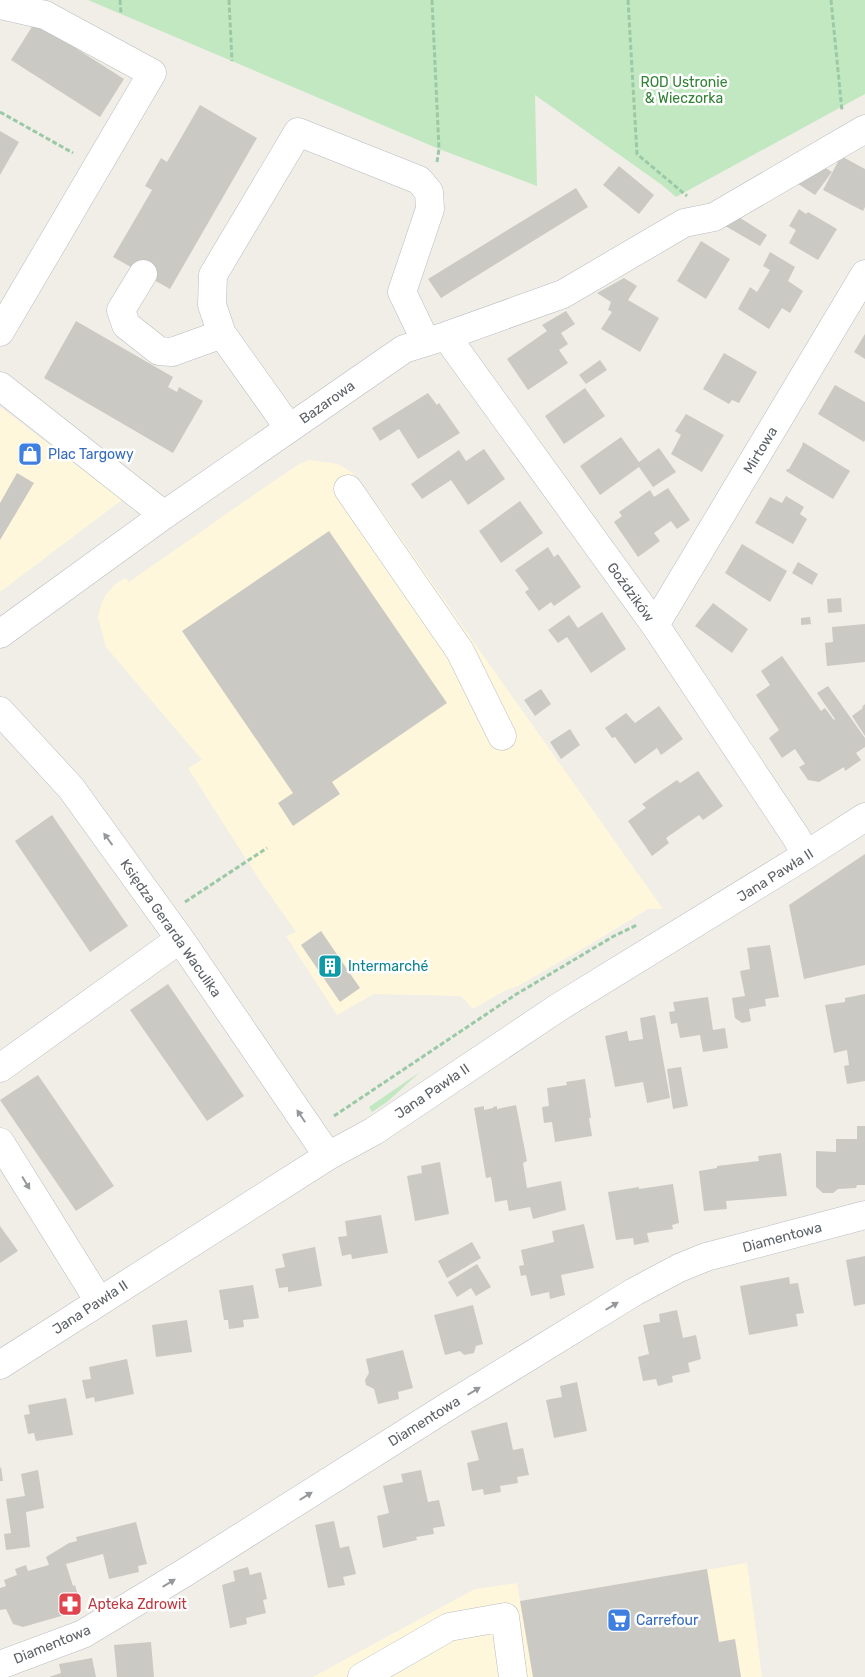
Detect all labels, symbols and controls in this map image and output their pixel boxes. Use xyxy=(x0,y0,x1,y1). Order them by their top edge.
park label: ROD Ustronie & Wieczorka xyxy=(640,74,728,107)
street label: Bazarowa xyxy=(296,377,358,428)
street label: Mirtowa xyxy=(740,424,781,477)
shop icon: Plac Targowy xyxy=(17,441,43,467)
place label: Plac Targowy xyxy=(48,446,134,463)
street label: Goździków xyxy=(603,559,658,625)
one-way arrow xyxy=(103,832,113,846)
street label: Jana Pawła II xyxy=(734,845,817,906)
street label: Księdza Gerarda Waculika xyxy=(116,856,225,1001)
building icon: Intermarché xyxy=(317,953,343,979)
place label: Intermarché xyxy=(348,958,428,975)
street label: Jana Pawła II xyxy=(392,1060,473,1123)
one-way arrow xyxy=(296,1109,306,1123)
one-way arrow xyxy=(22,1177,31,1190)
street label: Diamentowa xyxy=(741,1219,824,1256)
street label: Jana Pawła II xyxy=(49,1277,131,1338)
one-way arrow xyxy=(606,1301,619,1310)
one-way arrow xyxy=(467,1386,480,1395)
street label: Diamentowa xyxy=(385,1393,463,1450)
one-way arrow xyxy=(300,1491,313,1501)
one-way arrow xyxy=(162,1578,175,1587)
pharmacy icon: Apteka Zdrowit xyxy=(57,1591,83,1617)
place label: Apteka Zdrowit xyxy=(88,1596,187,1613)
supermarket icon: Carrefour xyxy=(606,1607,632,1633)
place label: Carrefour xyxy=(636,1612,699,1629)
street label: Diamentowa xyxy=(11,1621,93,1668)

